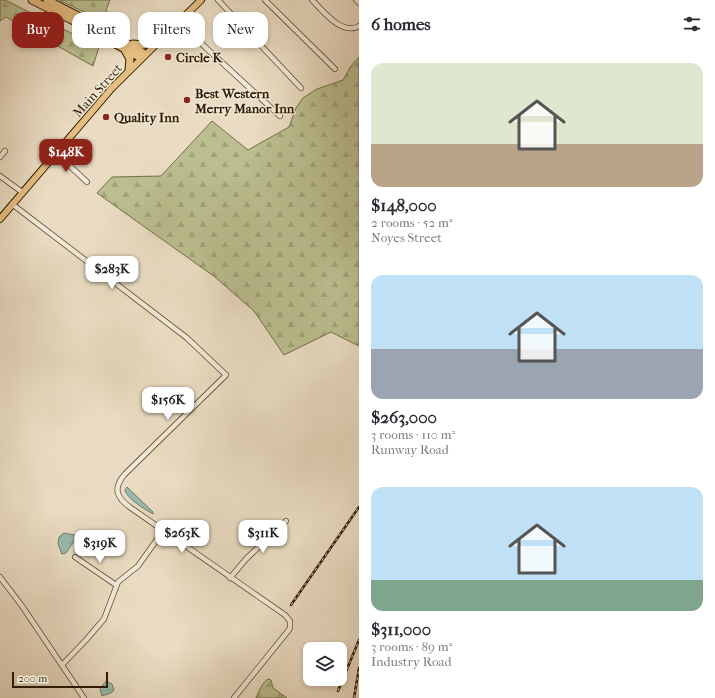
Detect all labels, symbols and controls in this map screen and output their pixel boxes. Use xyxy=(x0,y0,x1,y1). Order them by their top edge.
chip: Buy xyxy=(12,12,64,48)
chip: Rent xyxy=(72,12,130,48)
chip: Filters xyxy=(138,12,205,48)
chip: New xyxy=(213,12,268,48)
icon: filters xyxy=(681,13,703,35)
text: 6 homes xyxy=(371,14,431,34)
place label: Circle K xyxy=(176,50,223,65)
marker: Circle K xyxy=(163,52,173,62)
street label: Main Street xyxy=(70,60,125,120)
place label: Best Western Merry Manor Inn xyxy=(194,86,295,117)
icon: home xyxy=(501,89,573,161)
marker: Best Western Merry Manor Inn xyxy=(182,95,192,105)
place label: Quality Inn xyxy=(114,110,180,126)
marker: Quality Inn xyxy=(101,112,111,122)
pin: $148K xyxy=(38,139,94,173)
text: $148K xyxy=(48,144,84,159)
text: $148,000 xyxy=(371,195,437,215)
text: 2 rooms · 52 m² xyxy=(371,215,452,230)
text: Noyes Street xyxy=(371,230,442,245)
pin: $283K xyxy=(84,256,140,290)
text: $283K xyxy=(94,261,130,276)
icon: home xyxy=(501,301,573,373)
pin: $156K xyxy=(140,387,196,421)
text: $156K xyxy=(151,392,185,407)
text: $263,000 xyxy=(371,407,437,427)
text: 3 rooms · 110 m² xyxy=(371,427,455,442)
text: Runway Road xyxy=(371,442,449,457)
icon: home xyxy=(501,513,573,585)
pin: $263K xyxy=(154,520,210,554)
pin: $311K xyxy=(235,520,291,554)
text: $263K xyxy=(164,525,200,540)
text: $311K xyxy=(247,525,279,540)
pin: $319K xyxy=(72,530,128,564)
text: $319K xyxy=(83,535,117,550)
text: $311,000 xyxy=(371,619,431,639)
text: 3 rooms · 89 m² xyxy=(371,639,452,654)
map controls xyxy=(303,642,347,686)
button: layers xyxy=(303,642,347,686)
text: Industry Road xyxy=(371,654,452,669)
scale bar xyxy=(12,670,108,689)
text: 200 m xyxy=(18,672,47,685)

